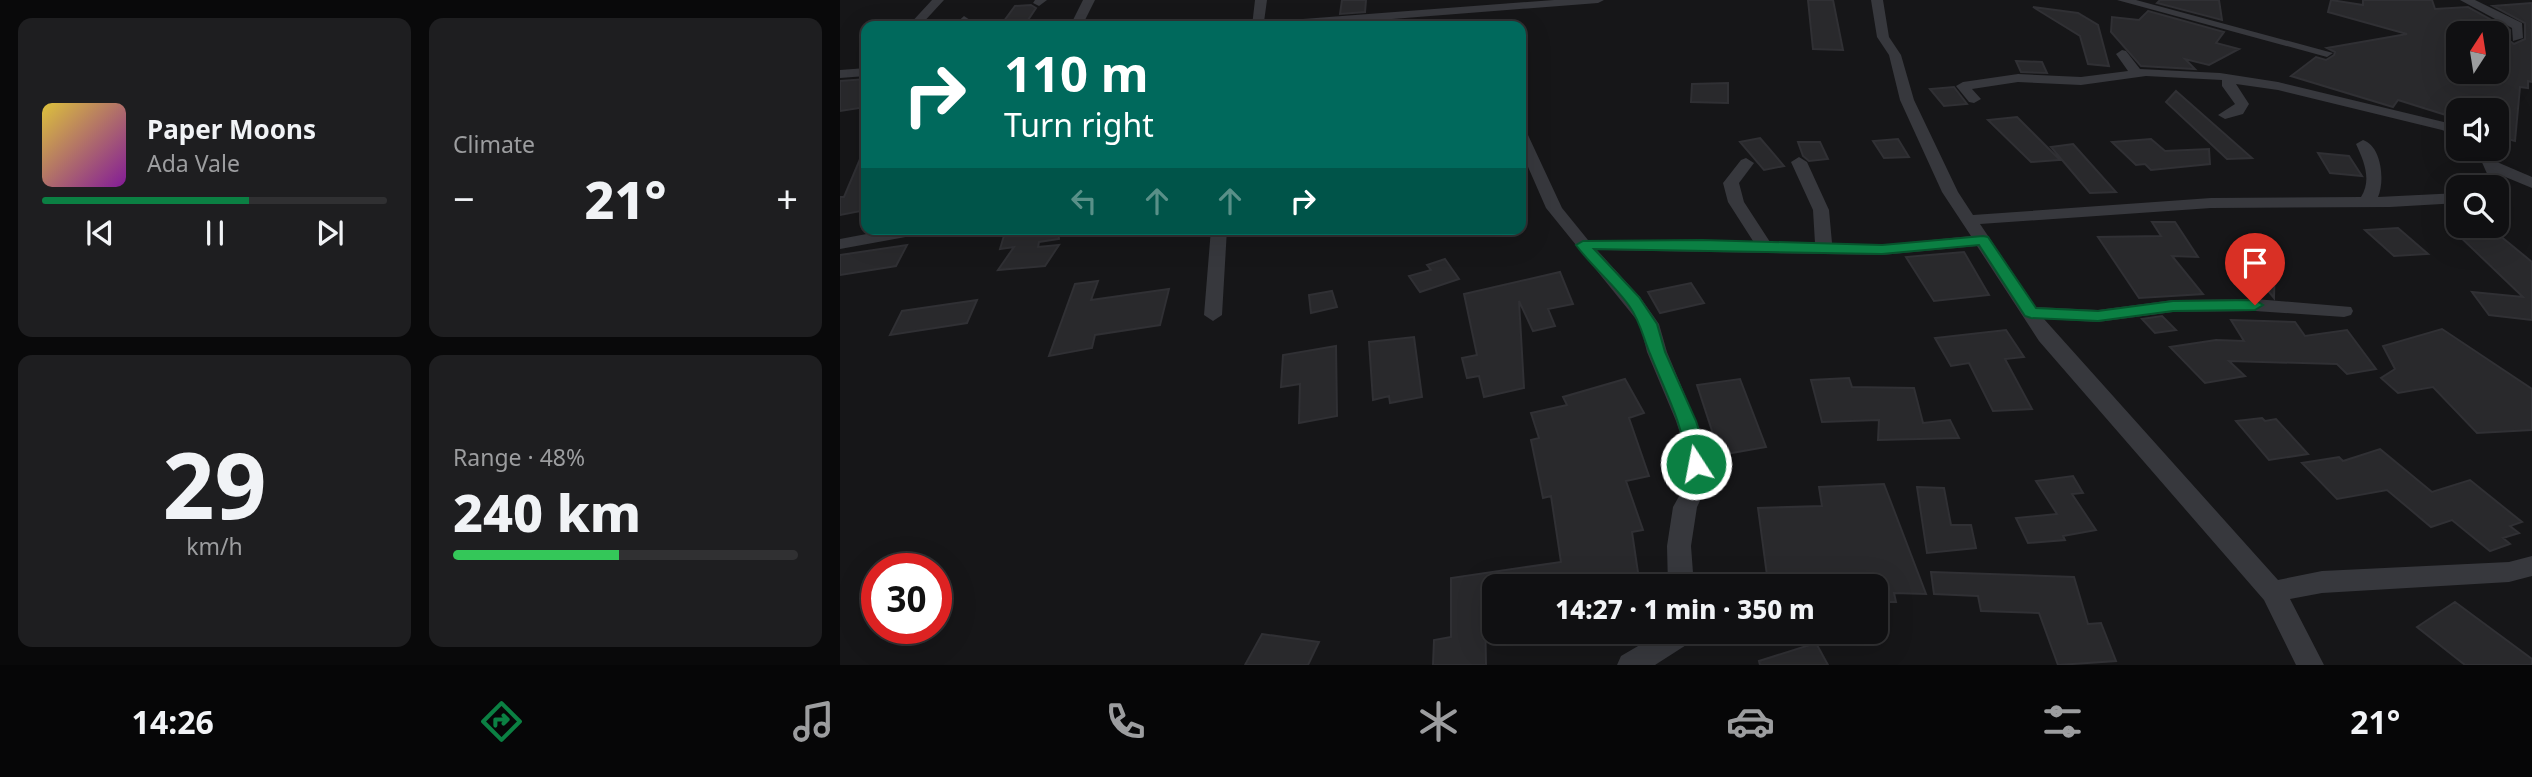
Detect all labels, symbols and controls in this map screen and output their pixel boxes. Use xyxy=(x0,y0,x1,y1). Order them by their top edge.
north arrow xyxy=(2446,21,2510,84)
map controls xyxy=(2446,21,2509,238)
text: 110 m xyxy=(1004,40,1149,106)
icon: right xyxy=(889,49,980,140)
button: sound xyxy=(2446,98,2509,161)
text: Turn right xyxy=(1004,103,1154,146)
text: Paper Moons xyxy=(147,111,316,147)
text: Climate xyxy=(453,128,535,160)
text: Ada Vale xyxy=(147,147,240,179)
text: 21° xyxy=(584,163,667,234)
text: − xyxy=(453,172,475,224)
text: + xyxy=(776,172,798,224)
button: search xyxy=(2446,175,2509,238)
icon: left xyxy=(1065,182,1103,220)
icon: ahead xyxy=(1138,182,1176,220)
icon: ahead xyxy=(1211,182,1249,220)
icon: right xyxy=(1284,182,1322,220)
icon: previous xyxy=(81,214,119,252)
icon: pause xyxy=(196,214,234,252)
icon: next xyxy=(311,214,349,252)
pin xyxy=(2225,233,2285,305)
icon: arrive xyxy=(2236,244,2274,282)
text: 29 xyxy=(162,422,267,546)
position arrow xyxy=(1659,427,1733,501)
text: Range · 48% xyxy=(453,441,585,473)
text: 240 km xyxy=(453,476,641,547)
text: km/h xyxy=(186,530,243,562)
speed limit sign: 30 xyxy=(861,553,952,644)
text: 14:27 · 1 min · 350 m xyxy=(1555,591,1815,627)
icon: directions xyxy=(477,697,526,746)
icon: music xyxy=(789,697,838,746)
icon: phone xyxy=(1101,697,1150,746)
icon: climate xyxy=(1414,697,1463,746)
icon: car xyxy=(1726,697,1775,746)
icon: filters xyxy=(2038,697,2087,746)
text: 14:26 xyxy=(132,700,214,743)
text: 21° xyxy=(2350,700,2400,743)

